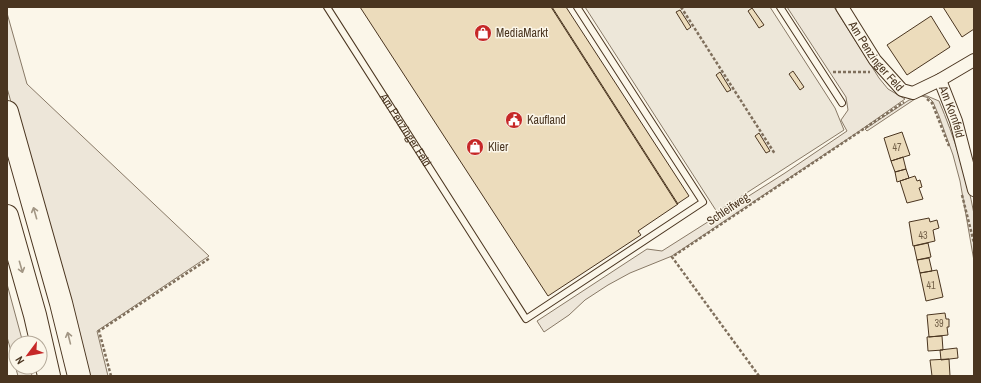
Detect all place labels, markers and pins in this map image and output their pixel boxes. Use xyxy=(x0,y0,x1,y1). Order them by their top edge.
shop icon: MediaMarkt xyxy=(473,23,493,43)
place label: MediaMarkt xyxy=(496,25,548,41)
public building icon: Kaufland xyxy=(504,110,524,130)
place label: Kaufland xyxy=(527,112,566,128)
shop icon: Klier xyxy=(465,137,485,157)
place label: Klier xyxy=(488,139,509,155)

